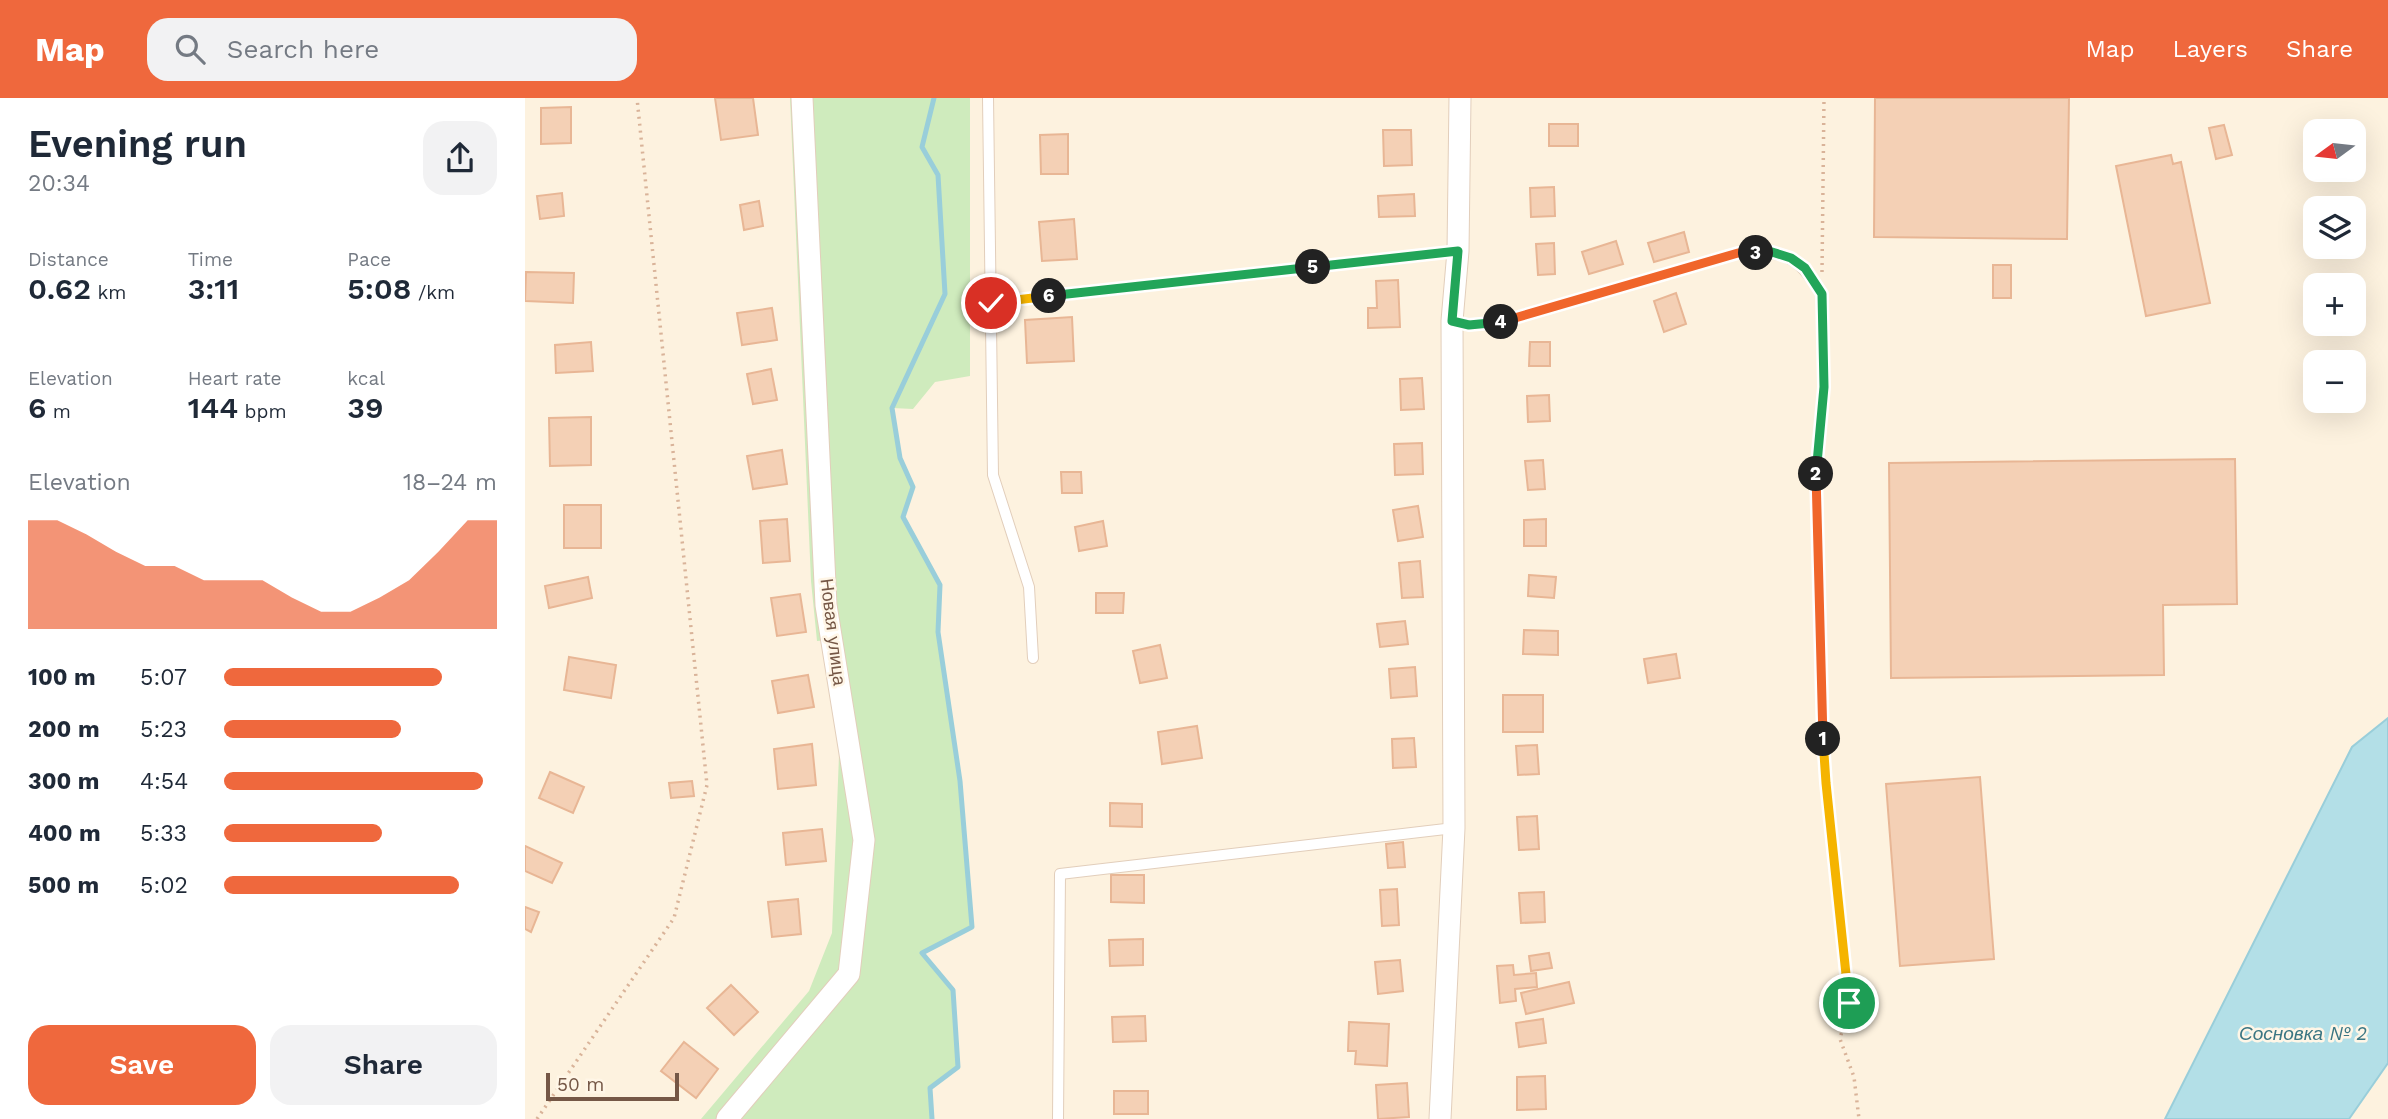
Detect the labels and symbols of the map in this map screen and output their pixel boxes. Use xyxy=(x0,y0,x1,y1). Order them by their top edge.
north arrow xyxy=(2303,119,2366,182)
pin: 3 xyxy=(1739,236,1773,270)
pin: 5 xyxy=(1295,250,1331,284)
pin xyxy=(961,273,1021,333)
pin: 6 xyxy=(1031,278,1067,314)
pin: 4 xyxy=(1483,304,1518,340)
pin: 2 xyxy=(1799,456,1833,492)
street label: Новая улица xyxy=(817,577,851,688)
pin: 1 xyxy=(1805,722,1841,756)
pin xyxy=(1819,973,1879,1033)
water label: Сосновка № 2 xyxy=(2239,1022,2367,1045)
scale bar xyxy=(546,1070,679,1102)

